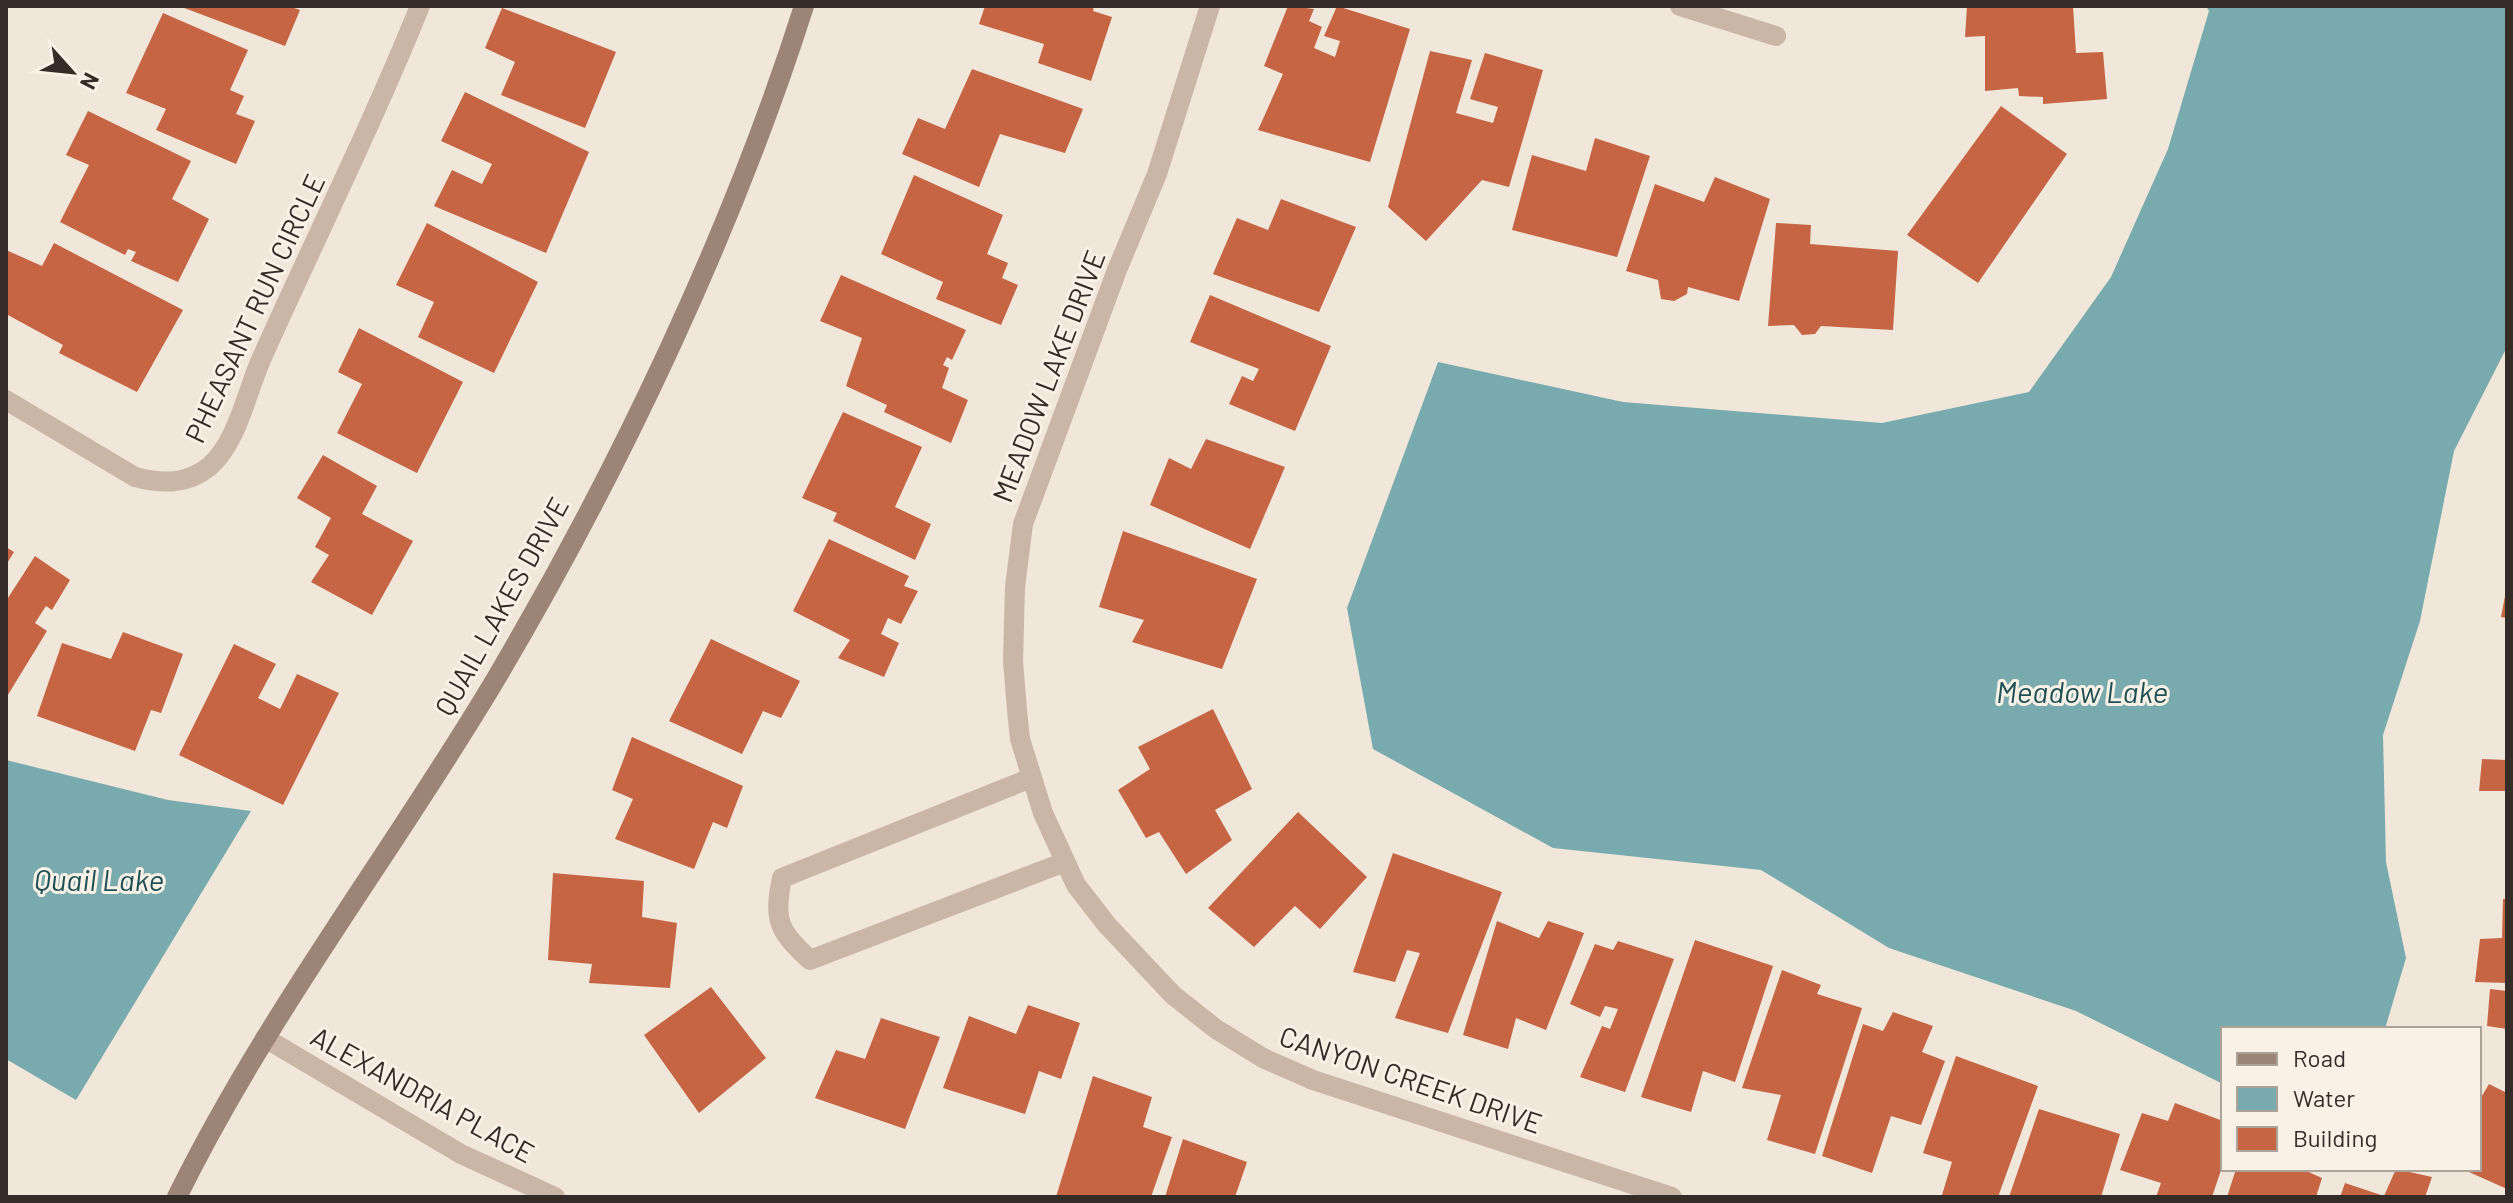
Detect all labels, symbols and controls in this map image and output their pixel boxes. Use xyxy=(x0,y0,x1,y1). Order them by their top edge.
north arrow xyxy=(32,32,112,112)
text: N xyxy=(76,69,106,94)
street label: PHEASANT RUN CIRCLE xyxy=(177,168,331,448)
street label: MEADOW LAKE DRIVE xyxy=(984,245,1112,507)
street label: QUAIL LAKES DRIVE xyxy=(427,491,575,721)
water label: Meadow Lake xyxy=(1996,673,2168,709)
water label: Quail Lake xyxy=(34,861,164,897)
street label: ALEXANDRIA PLACE xyxy=(305,1018,541,1170)
street label: CANYON CREEK DRIVE xyxy=(1275,1018,1547,1140)
legend xyxy=(2221,1027,2481,1171)
text: Road xyxy=(2293,1043,2346,1072)
text: Water xyxy=(2293,1083,2355,1112)
text: Building xyxy=(2293,1123,2377,1152)

